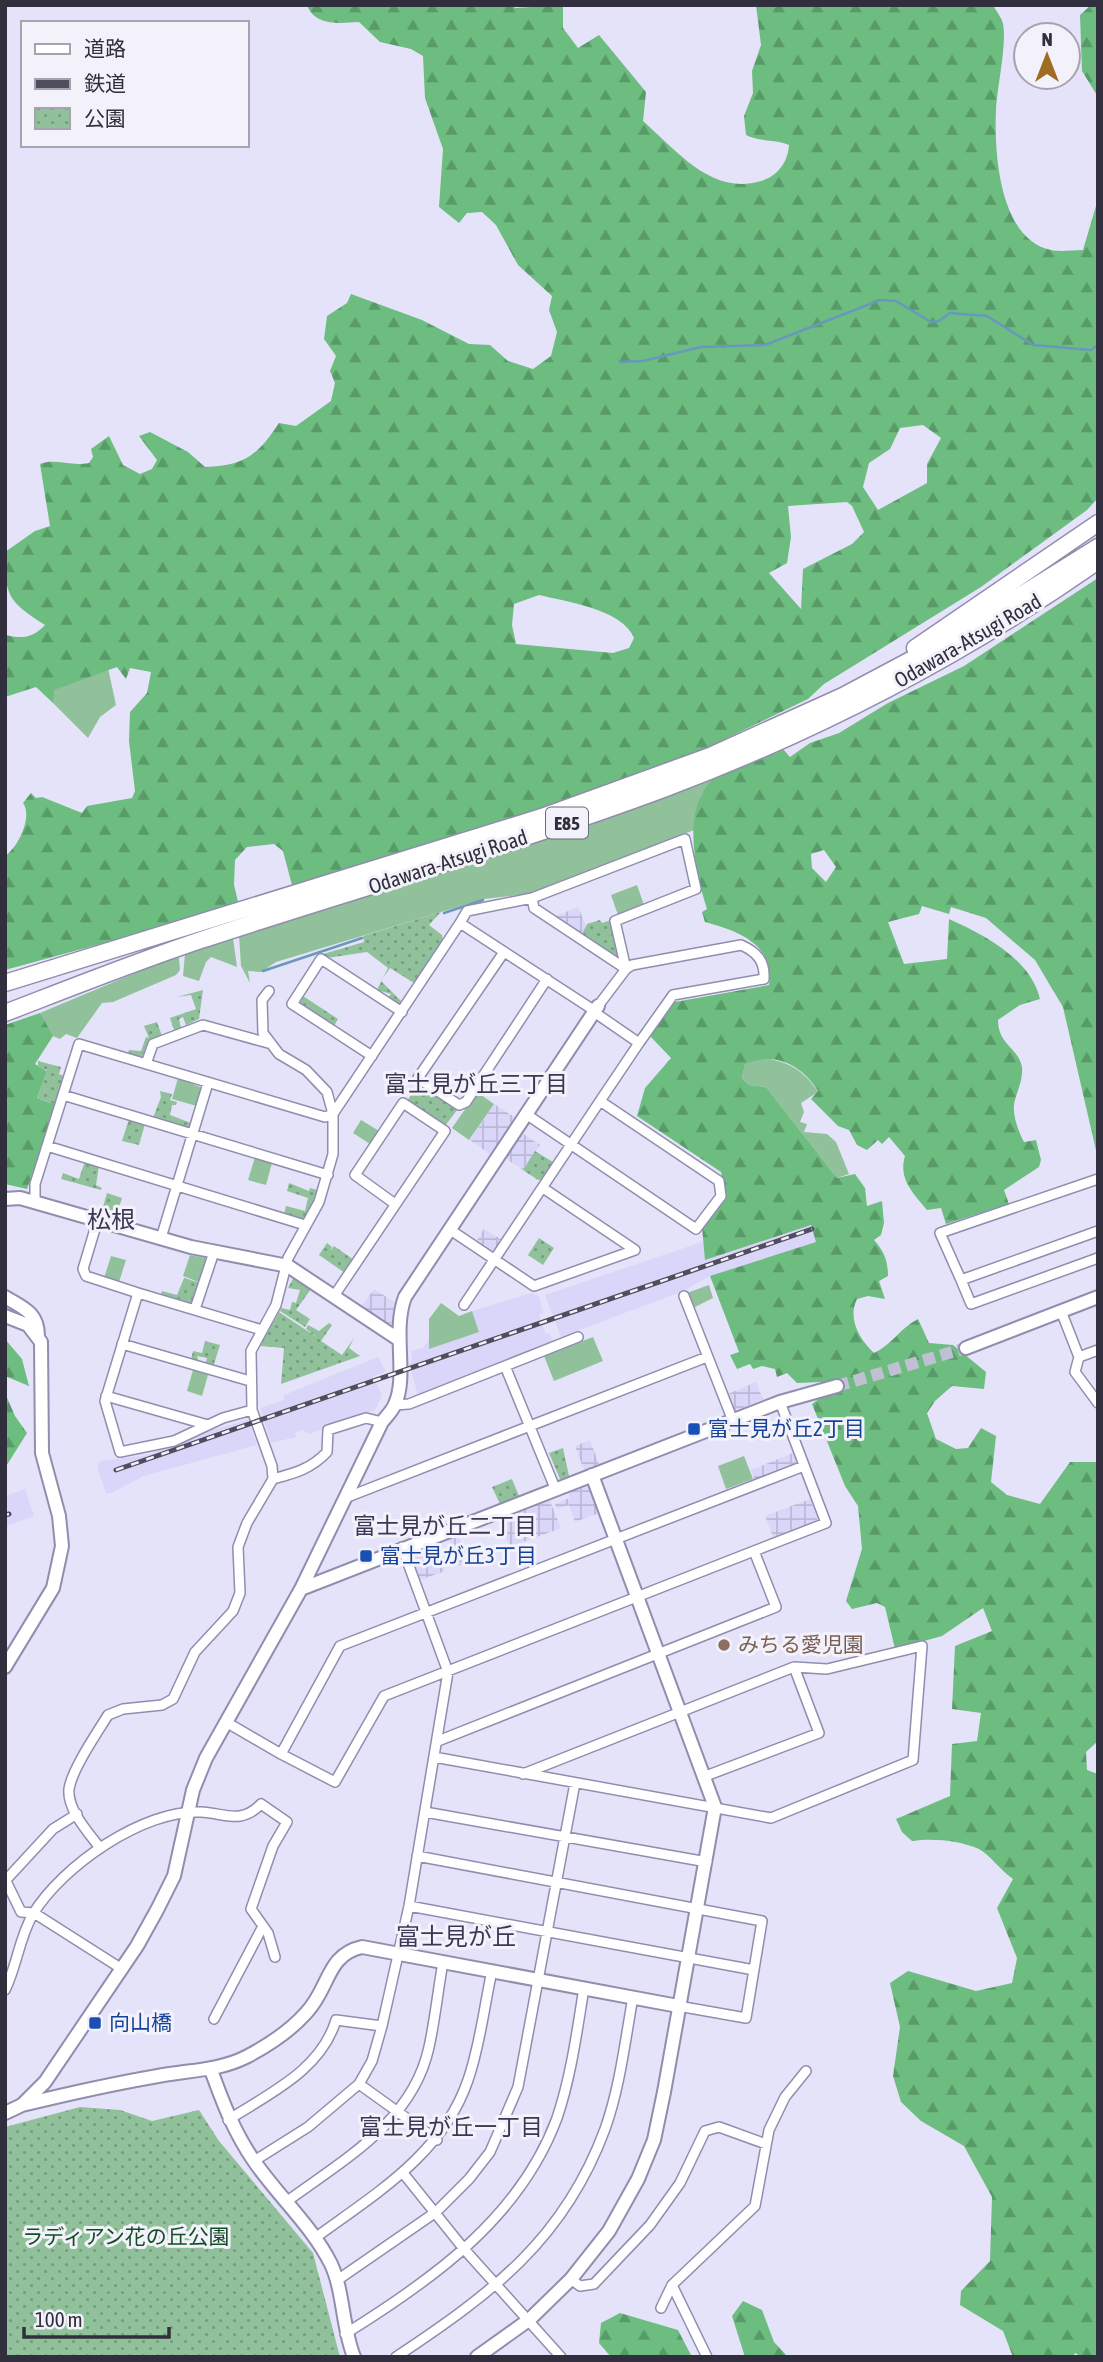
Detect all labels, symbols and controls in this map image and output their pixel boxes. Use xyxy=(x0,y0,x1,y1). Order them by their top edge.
legend xyxy=(21,21,248,147)
north arrow xyxy=(1012,21,1082,91)
text: N xyxy=(1041,28,1053,50)
text: 道路 xyxy=(84,36,126,60)
text: 鉄道 xyxy=(84,71,126,95)
text: 公園 xyxy=(84,106,126,130)
street label: Odawara-Atsugi Road xyxy=(890,588,1045,692)
road number: E85 xyxy=(546,808,588,838)
street label: Odawara-Atsugi Road xyxy=(365,824,530,898)
district label: 富士見が丘三丁目 xyxy=(384,1071,568,1097)
district label: 松根 xyxy=(87,1206,135,1233)
place label: 富士見が丘2丁目 xyxy=(708,1416,865,1440)
marker: 富士見が丘2丁目 xyxy=(686,1421,702,1437)
district label: 富士見が丘二丁目 xyxy=(353,1513,537,1539)
place label: 富士見が丘3丁目 xyxy=(380,1543,537,1567)
marker: 富士見が丘3丁目 xyxy=(358,1548,374,1564)
place label: みちる愛児園 xyxy=(738,1632,864,1656)
marker: みちる愛児園 xyxy=(716,1637,732,1653)
district label: 富士見が丘 xyxy=(396,1923,516,1950)
place label: 向山橋 xyxy=(109,2010,172,2034)
marker: 向山橋 xyxy=(87,2015,103,2031)
district label: 富士見が丘一丁目 xyxy=(359,2114,543,2140)
park label: ラディアン花の丘公園 xyxy=(22,2224,230,2248)
scale bar xyxy=(24,2296,170,2340)
text: 100 m xyxy=(35,2307,83,2331)

